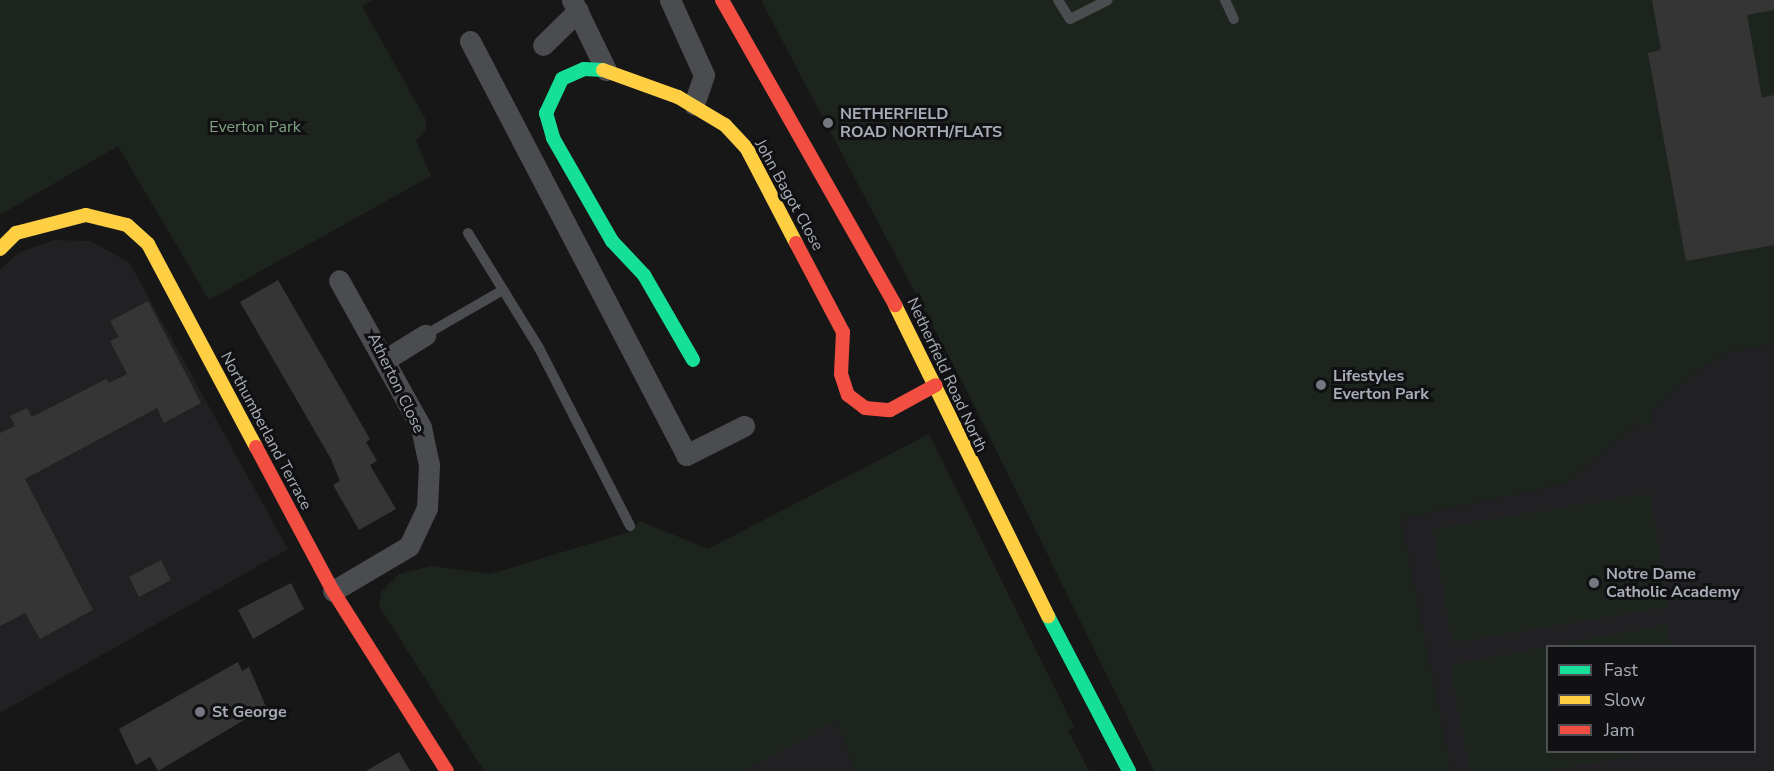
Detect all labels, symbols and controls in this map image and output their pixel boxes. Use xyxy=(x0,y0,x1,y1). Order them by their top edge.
place label: NETHERFIELD ROAD NORTH/FLATS xyxy=(840,104,1002,142)
marker: NETHERFIELD ROAD NORTH/FLATS xyxy=(821,116,835,130)
park label: Everton Park xyxy=(209,117,301,137)
street label: John Bagot Close xyxy=(751,136,827,254)
street label: Netherfield Road North xyxy=(903,295,991,455)
street label: Atherton Close xyxy=(363,330,429,436)
street label: Northumberland Terrace xyxy=(216,349,316,513)
place label: Lifestyles Everton Park xyxy=(1333,366,1429,404)
marker: Lifestyles Everton Park xyxy=(1314,378,1328,392)
place label: Notre Dame Catholic Academy xyxy=(1606,564,1740,602)
marker: Notre Dame Catholic Academy xyxy=(1587,576,1601,590)
legend xyxy=(1546,645,1756,753)
text: Fast xyxy=(1604,658,1638,682)
text: Slow xyxy=(1604,688,1645,712)
place label: St George xyxy=(212,702,287,722)
marker: St George xyxy=(193,705,207,719)
text: Jam xyxy=(1604,718,1635,742)

